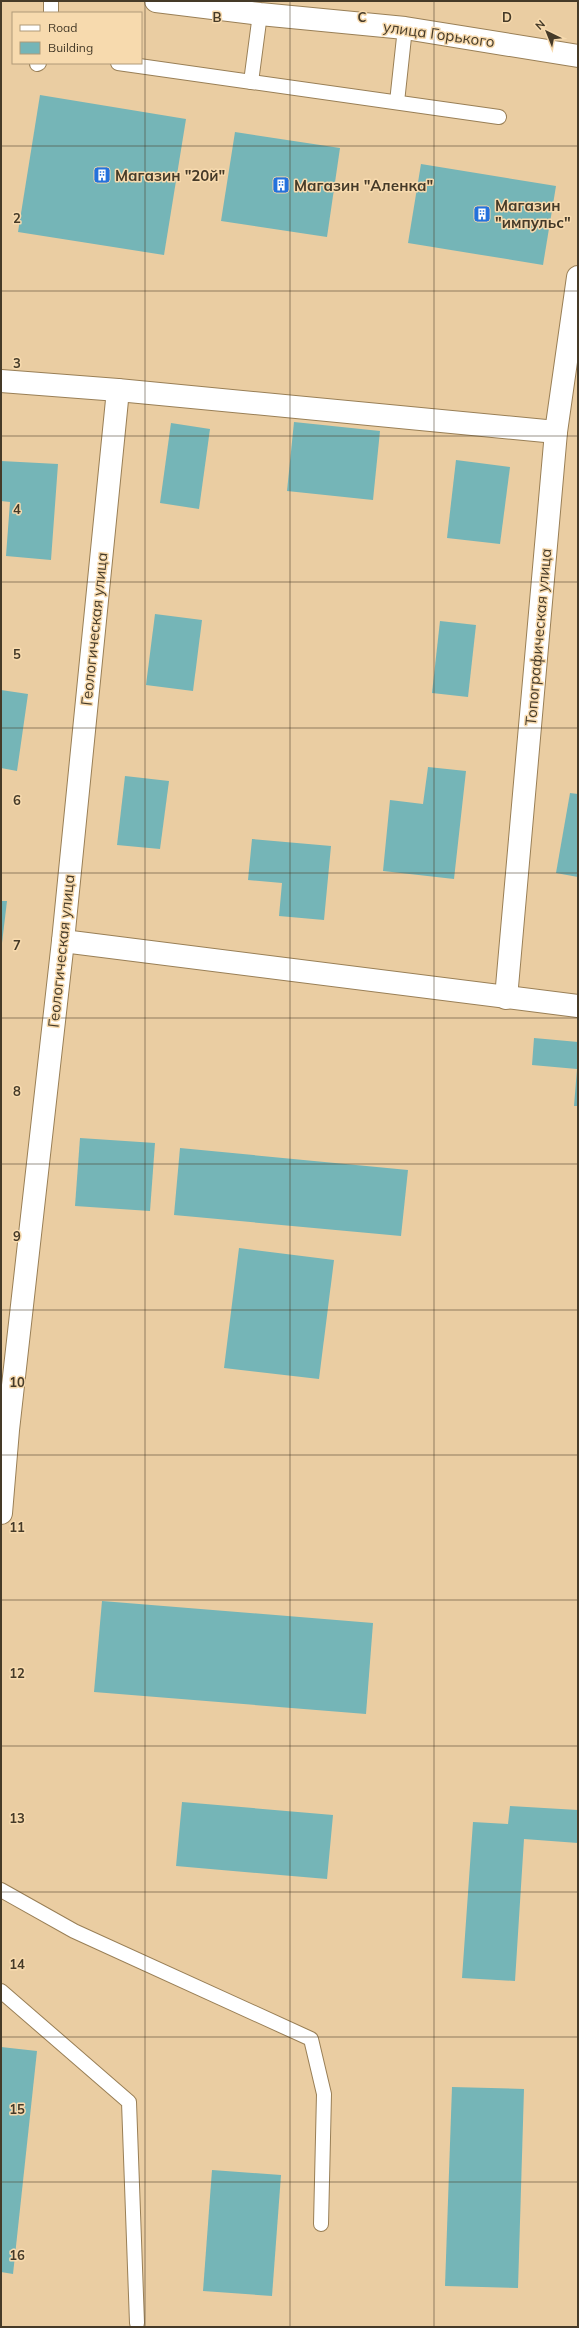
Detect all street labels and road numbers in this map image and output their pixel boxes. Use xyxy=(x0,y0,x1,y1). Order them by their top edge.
street label: улица Горького xyxy=(382,17,496,51)
street label: Топографическая улица xyxy=(521,548,555,726)
street label: Геологическая улица xyxy=(77,551,111,707)
street label: Геологическая улица xyxy=(44,873,78,1029)

